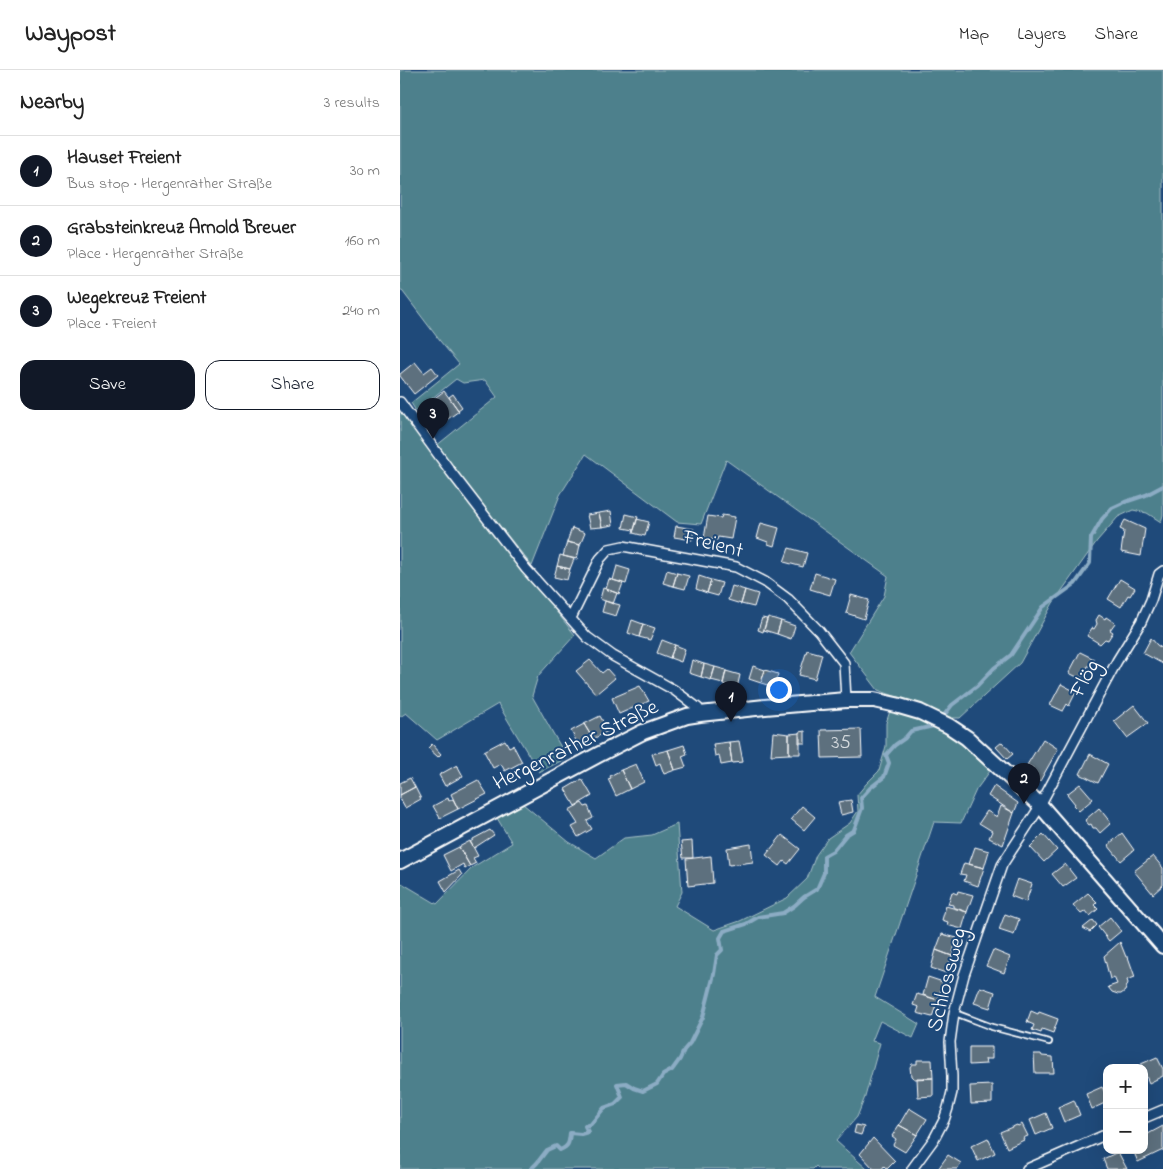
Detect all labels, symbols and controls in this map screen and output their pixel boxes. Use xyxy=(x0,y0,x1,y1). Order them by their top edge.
text: Waypost xyxy=(25,17,116,52)
text: Map xyxy=(959,22,989,48)
text: Layers xyxy=(1017,22,1067,48)
text: Share xyxy=(1095,22,1138,48)
text: Nearby xyxy=(20,88,84,118)
text: 3 results xyxy=(324,91,380,115)
text: Hauset Freient xyxy=(67,145,181,172)
text: 1 xyxy=(33,159,39,183)
text: 30 m xyxy=(350,159,380,183)
text: Bus stop · Hergenrather Straße xyxy=(67,172,272,196)
text: Grabsteinkreuz Arnold Breuer xyxy=(67,215,296,242)
text: 2 xyxy=(32,229,40,253)
text: 160 m xyxy=(345,229,380,253)
text: Place · Hergenrather Straße xyxy=(67,242,243,266)
text: Wegekreuz Freient xyxy=(67,285,206,312)
text: 3 xyxy=(33,299,39,323)
text: 240 m xyxy=(342,299,380,323)
text: Place · Freient xyxy=(67,312,157,336)
button: Save xyxy=(20,360,195,410)
button: Share xyxy=(205,360,380,410)
pin: 3 xyxy=(417,398,449,439)
street label: Freient xyxy=(678,522,747,568)
street label: Flög xyxy=(1062,654,1110,705)
your location xyxy=(766,677,792,703)
pin: 1 xyxy=(715,681,747,722)
street label: Hergenrather Straße xyxy=(488,692,665,801)
house number: 35 xyxy=(831,729,851,758)
pin: 2 xyxy=(1008,763,1040,804)
street label: Schlossweg xyxy=(920,925,977,1036)
map controls xyxy=(1103,1064,1148,1154)
button: + xyxy=(1103,1064,1148,1109)
button: − xyxy=(1103,1109,1148,1154)

